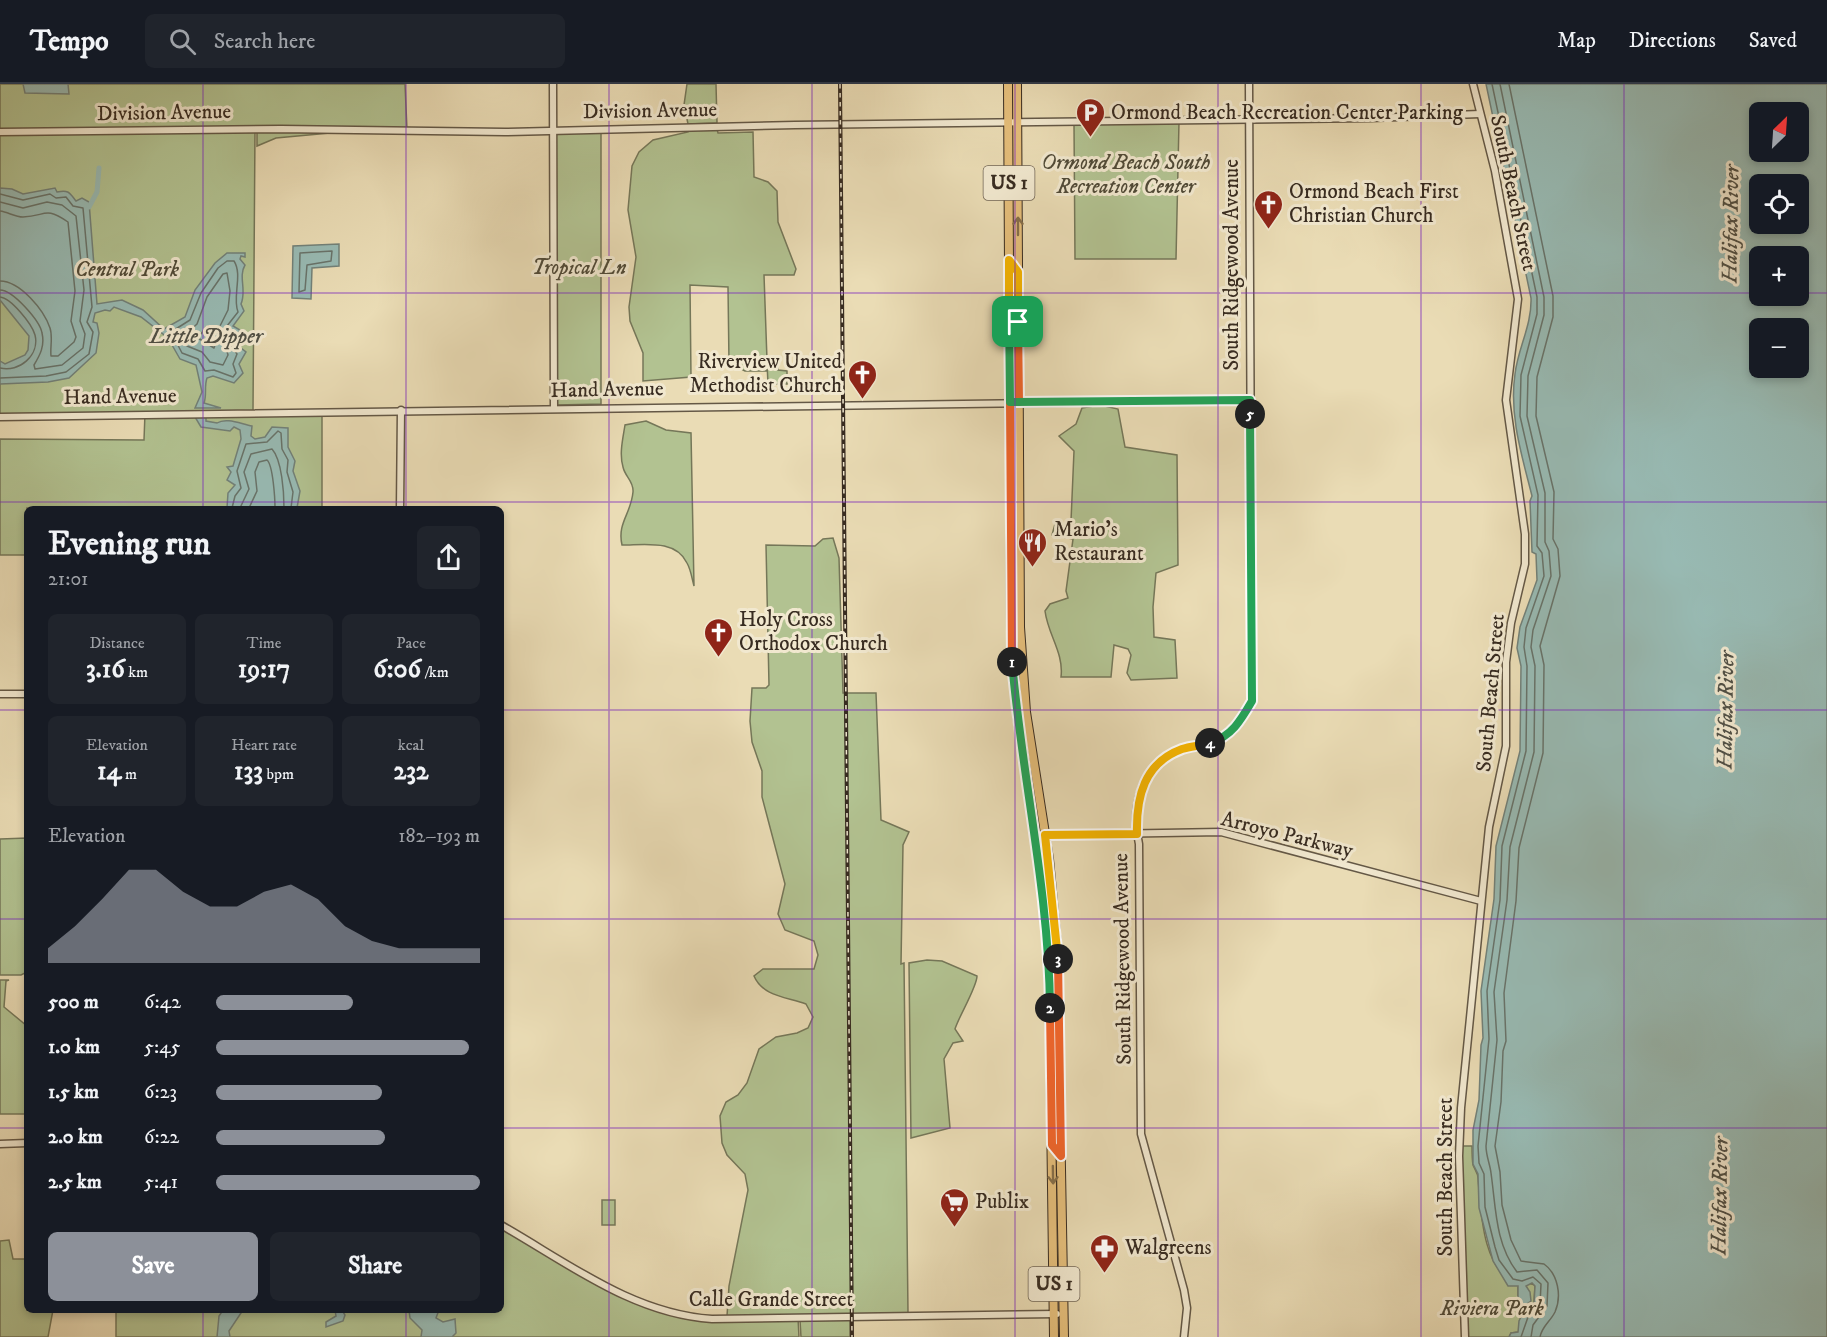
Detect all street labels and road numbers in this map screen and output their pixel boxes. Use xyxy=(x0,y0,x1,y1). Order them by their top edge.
street label: Division Avenue xyxy=(583,97,718,125)
street label: Division Avenue xyxy=(97,99,232,127)
street label: South Beach Street xyxy=(1484,113,1542,274)
street label: South Ridgewood Avenue xyxy=(1219,159,1245,371)
road number: US 1 xyxy=(984,166,1034,200)
street label: Hand Avenue xyxy=(550,376,664,404)
street label: Hand Avenue xyxy=(63,383,177,411)
street label: South Beach Street xyxy=(1471,613,1511,773)
street label: Arroyo Parkway xyxy=(1218,806,1357,864)
street label: South Ridgewood Avenue xyxy=(1108,853,1138,1065)
street label: South Beach Street xyxy=(1433,1097,1459,1256)
road number: US 1 xyxy=(1028,1267,1080,1301)
street label: Calle Grande Street xyxy=(689,1287,853,1313)

